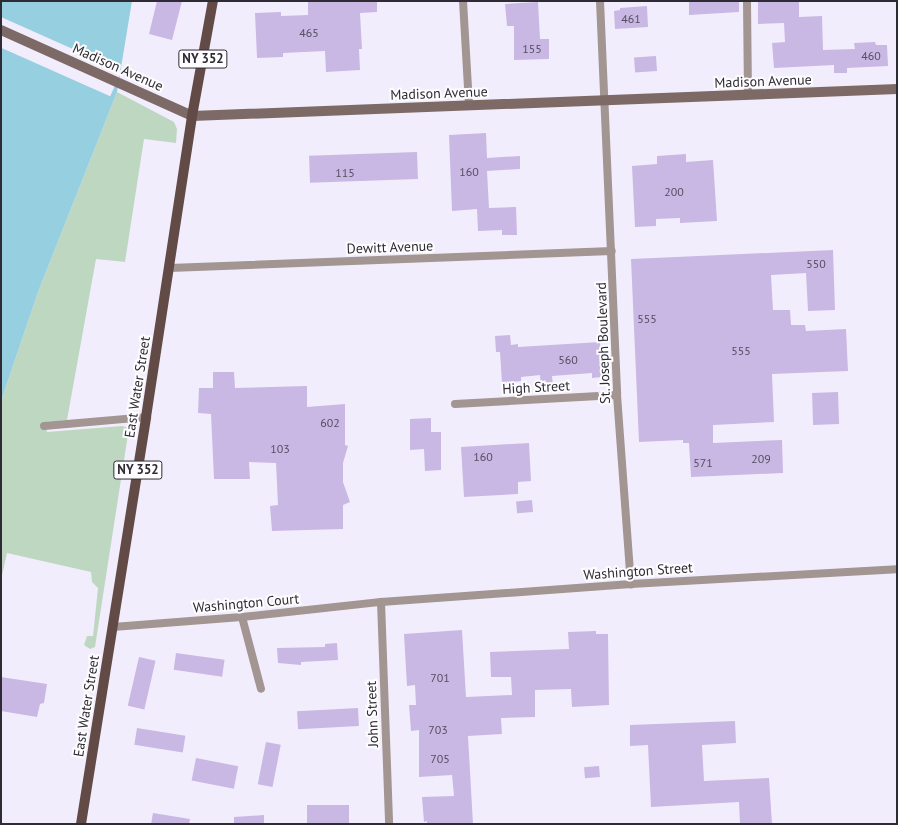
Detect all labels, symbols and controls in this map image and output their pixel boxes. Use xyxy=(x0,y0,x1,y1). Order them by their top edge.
house number: 461 xyxy=(621,12,641,26)
house number: 465 xyxy=(299,26,319,40)
street label: Madison Avenue xyxy=(70,39,166,95)
house number: 155 xyxy=(522,42,542,56)
road number: NY 352 xyxy=(178,48,228,70)
house number: 460 xyxy=(861,49,881,63)
street label: Madison Avenue xyxy=(714,71,812,91)
street label: Madison Avenue xyxy=(390,83,488,103)
house number: 160 xyxy=(459,165,479,179)
house number: 115 xyxy=(335,166,355,180)
house number: 200 xyxy=(664,185,684,199)
street label: Dewitt Avenue xyxy=(346,237,434,257)
house number: 550 xyxy=(806,257,826,271)
street label: St. Joseph Boulevard xyxy=(592,281,614,405)
house number: 555 xyxy=(637,312,657,326)
street label: East Water Street xyxy=(121,335,153,439)
house number: 555 xyxy=(731,344,751,358)
house number: 560 xyxy=(558,353,578,367)
street label: High Street xyxy=(502,377,570,397)
house number: 602 xyxy=(320,416,340,430)
house number: 103 xyxy=(270,442,290,456)
house number: 160 xyxy=(473,450,493,464)
house number: 209 xyxy=(751,452,771,466)
house number: 571 xyxy=(693,456,713,470)
road number: NY 352 xyxy=(113,459,163,481)
street label: Washington Street xyxy=(583,559,693,583)
street label: Washington Court xyxy=(192,590,300,616)
street label: East Water Street xyxy=(70,654,102,758)
house number: 701 xyxy=(430,671,450,685)
street label: John Street xyxy=(362,681,382,747)
house number: 703 xyxy=(428,723,448,737)
house number: 705 xyxy=(430,752,450,766)

